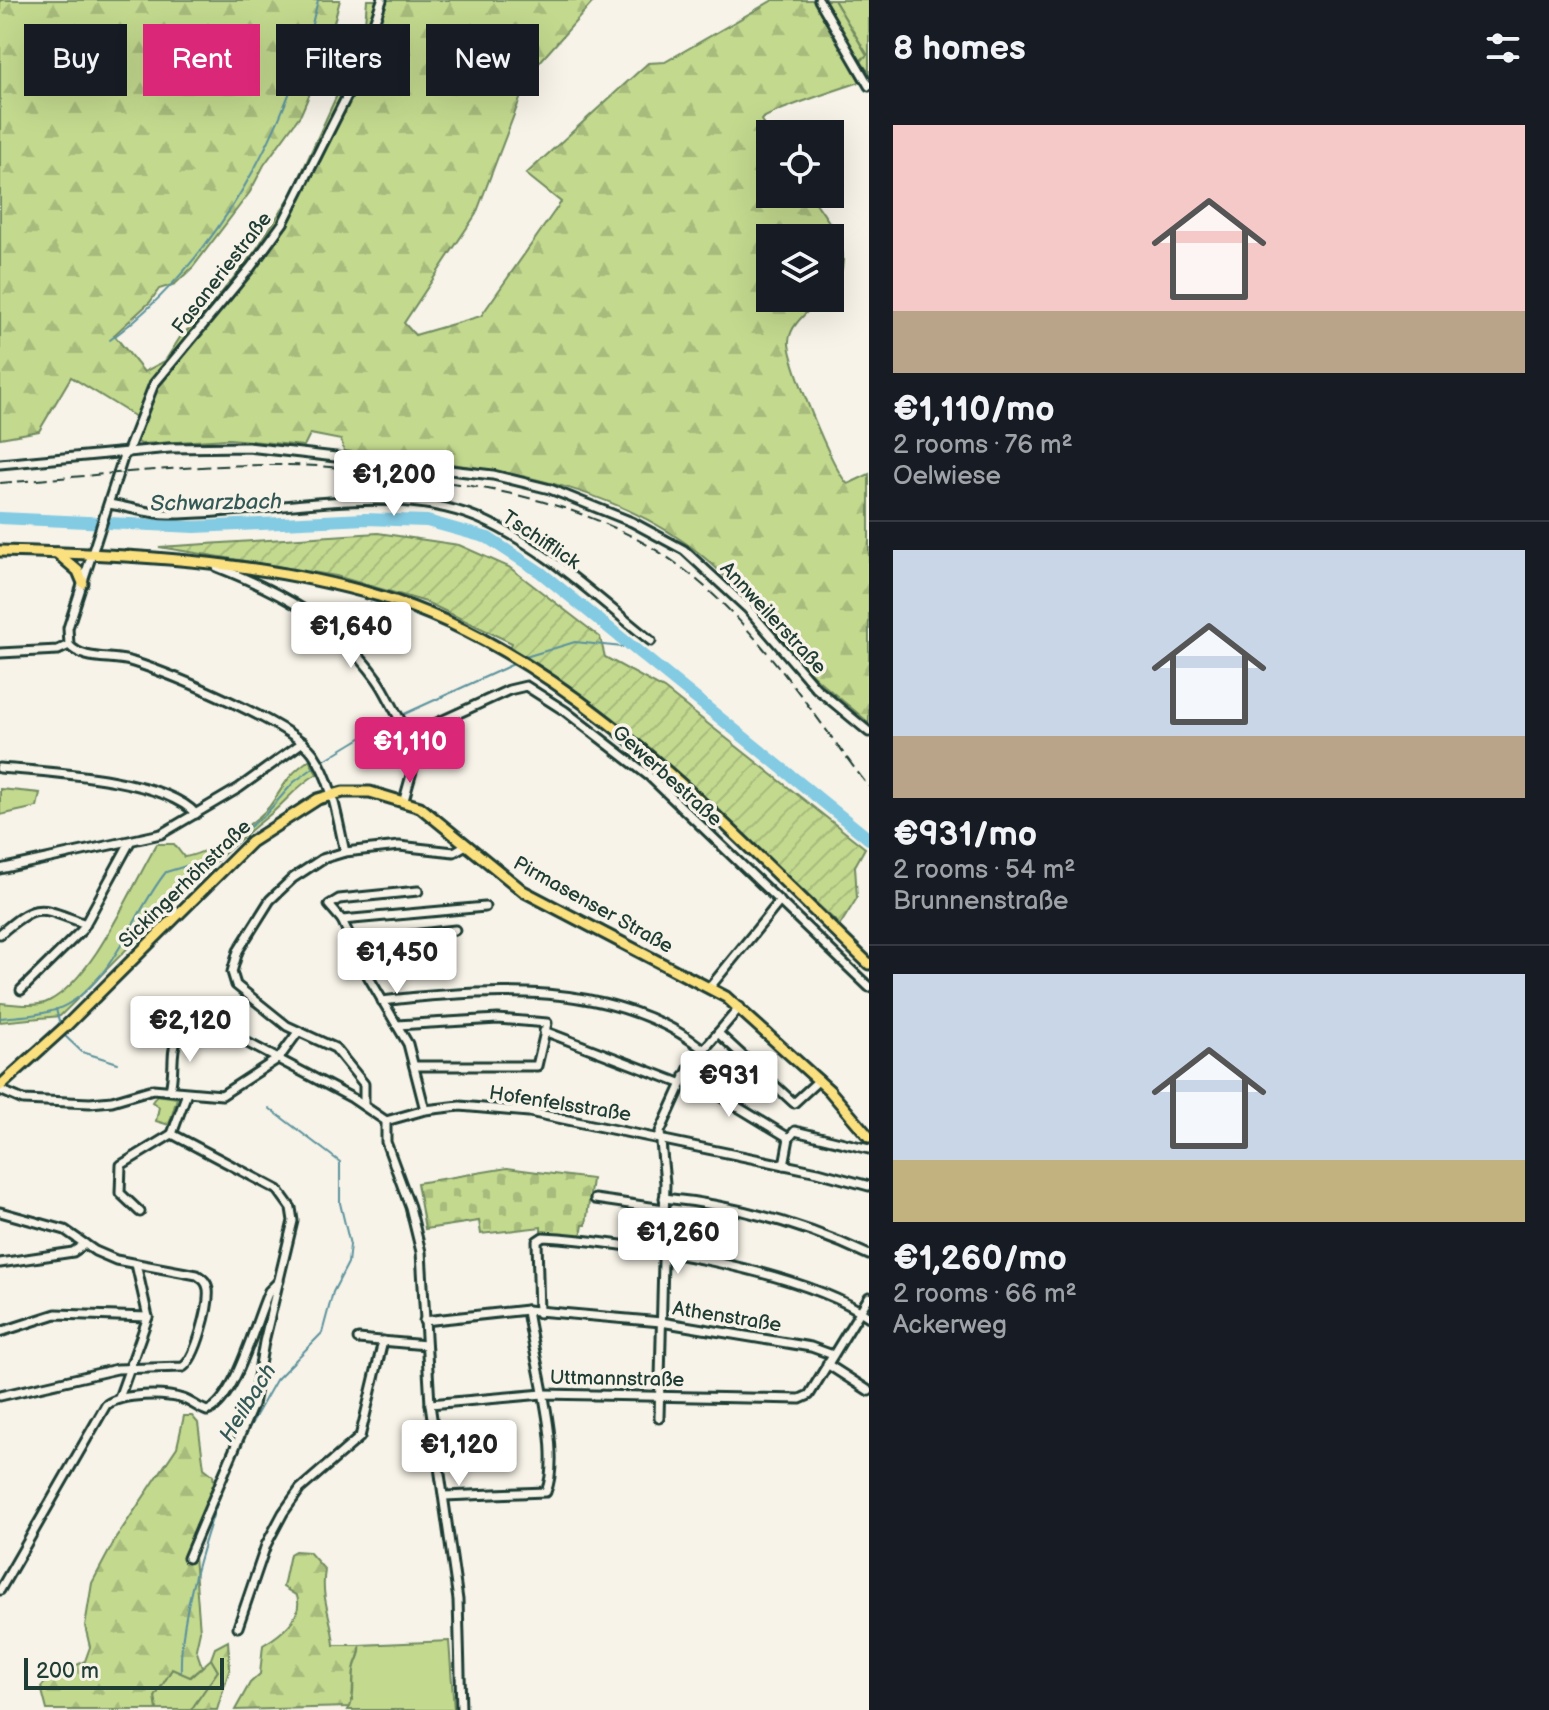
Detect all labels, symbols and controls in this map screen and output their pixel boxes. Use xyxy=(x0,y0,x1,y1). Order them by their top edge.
chip: Buy xyxy=(24,24,127,96)
chip: Rent xyxy=(143,24,260,96)
chip: Filters xyxy=(276,24,410,96)
chip: New xyxy=(426,24,539,96)
icon: filters xyxy=(1481,26,1525,70)
text: 8 homes xyxy=(893,28,1026,69)
map controls xyxy=(756,120,844,312)
button: locate xyxy=(756,120,844,208)
icon: home xyxy=(1137,177,1281,321)
street label: Fasaneriestraße xyxy=(167,207,277,339)
button: layers xyxy=(756,224,844,312)
text: €1,110/mo xyxy=(893,389,1055,430)
text: 2 rooms · 76 m² xyxy=(893,430,1073,461)
pin: €1,200 xyxy=(329,450,459,518)
text: €1,200 xyxy=(352,460,436,491)
text: Oelwiese xyxy=(893,461,1001,492)
water label: Schwarzbach xyxy=(150,488,282,518)
street label: Tschifflick xyxy=(498,505,585,575)
street label: Annweilerstraße xyxy=(715,557,831,679)
pin: €1,640 xyxy=(286,602,416,670)
icon: home xyxy=(1137,602,1281,746)
text: €1,640 xyxy=(309,612,393,643)
pin: €1,110 xyxy=(345,717,475,785)
street label: Gewerbestraße xyxy=(607,720,727,832)
text: €1,110 xyxy=(373,727,447,758)
text: €931/mo xyxy=(893,814,1037,855)
street label: Sickingerhöhstraße xyxy=(114,815,256,953)
street label: Pirmasenser Straße xyxy=(509,851,677,959)
text: 2 rooms · 54 m² xyxy=(893,855,1076,886)
text: Brunnenstraße xyxy=(893,886,1068,917)
pin: €1,450 xyxy=(332,928,462,996)
text: €1,450 xyxy=(356,938,438,969)
pin: €2,120 xyxy=(125,996,255,1064)
text: €2,120 xyxy=(148,1006,232,1037)
icon: home xyxy=(1137,1026,1281,1170)
pin: €931 xyxy=(682,1051,776,1119)
text: €931 xyxy=(699,1061,759,1092)
street label: Hofenfelsstraße xyxy=(487,1081,633,1127)
pin: €1,260 xyxy=(613,1208,743,1276)
text: €1,260 xyxy=(636,1218,720,1249)
text: €1,260/mo xyxy=(893,1238,1067,1279)
text: 2 rooms · 66 m² xyxy=(893,1279,1077,1310)
street label: Athenstraße xyxy=(671,1297,783,1337)
text: Ackerweg xyxy=(893,1310,1007,1341)
water label: Heilbach xyxy=(213,1359,283,1447)
street label: Uttmannstraße xyxy=(550,1366,685,1392)
pin: €1,120 xyxy=(394,1420,524,1488)
text: €1,120 xyxy=(420,1430,498,1461)
scale bar xyxy=(24,1654,224,1690)
text: 200 m xyxy=(36,1658,99,1685)

